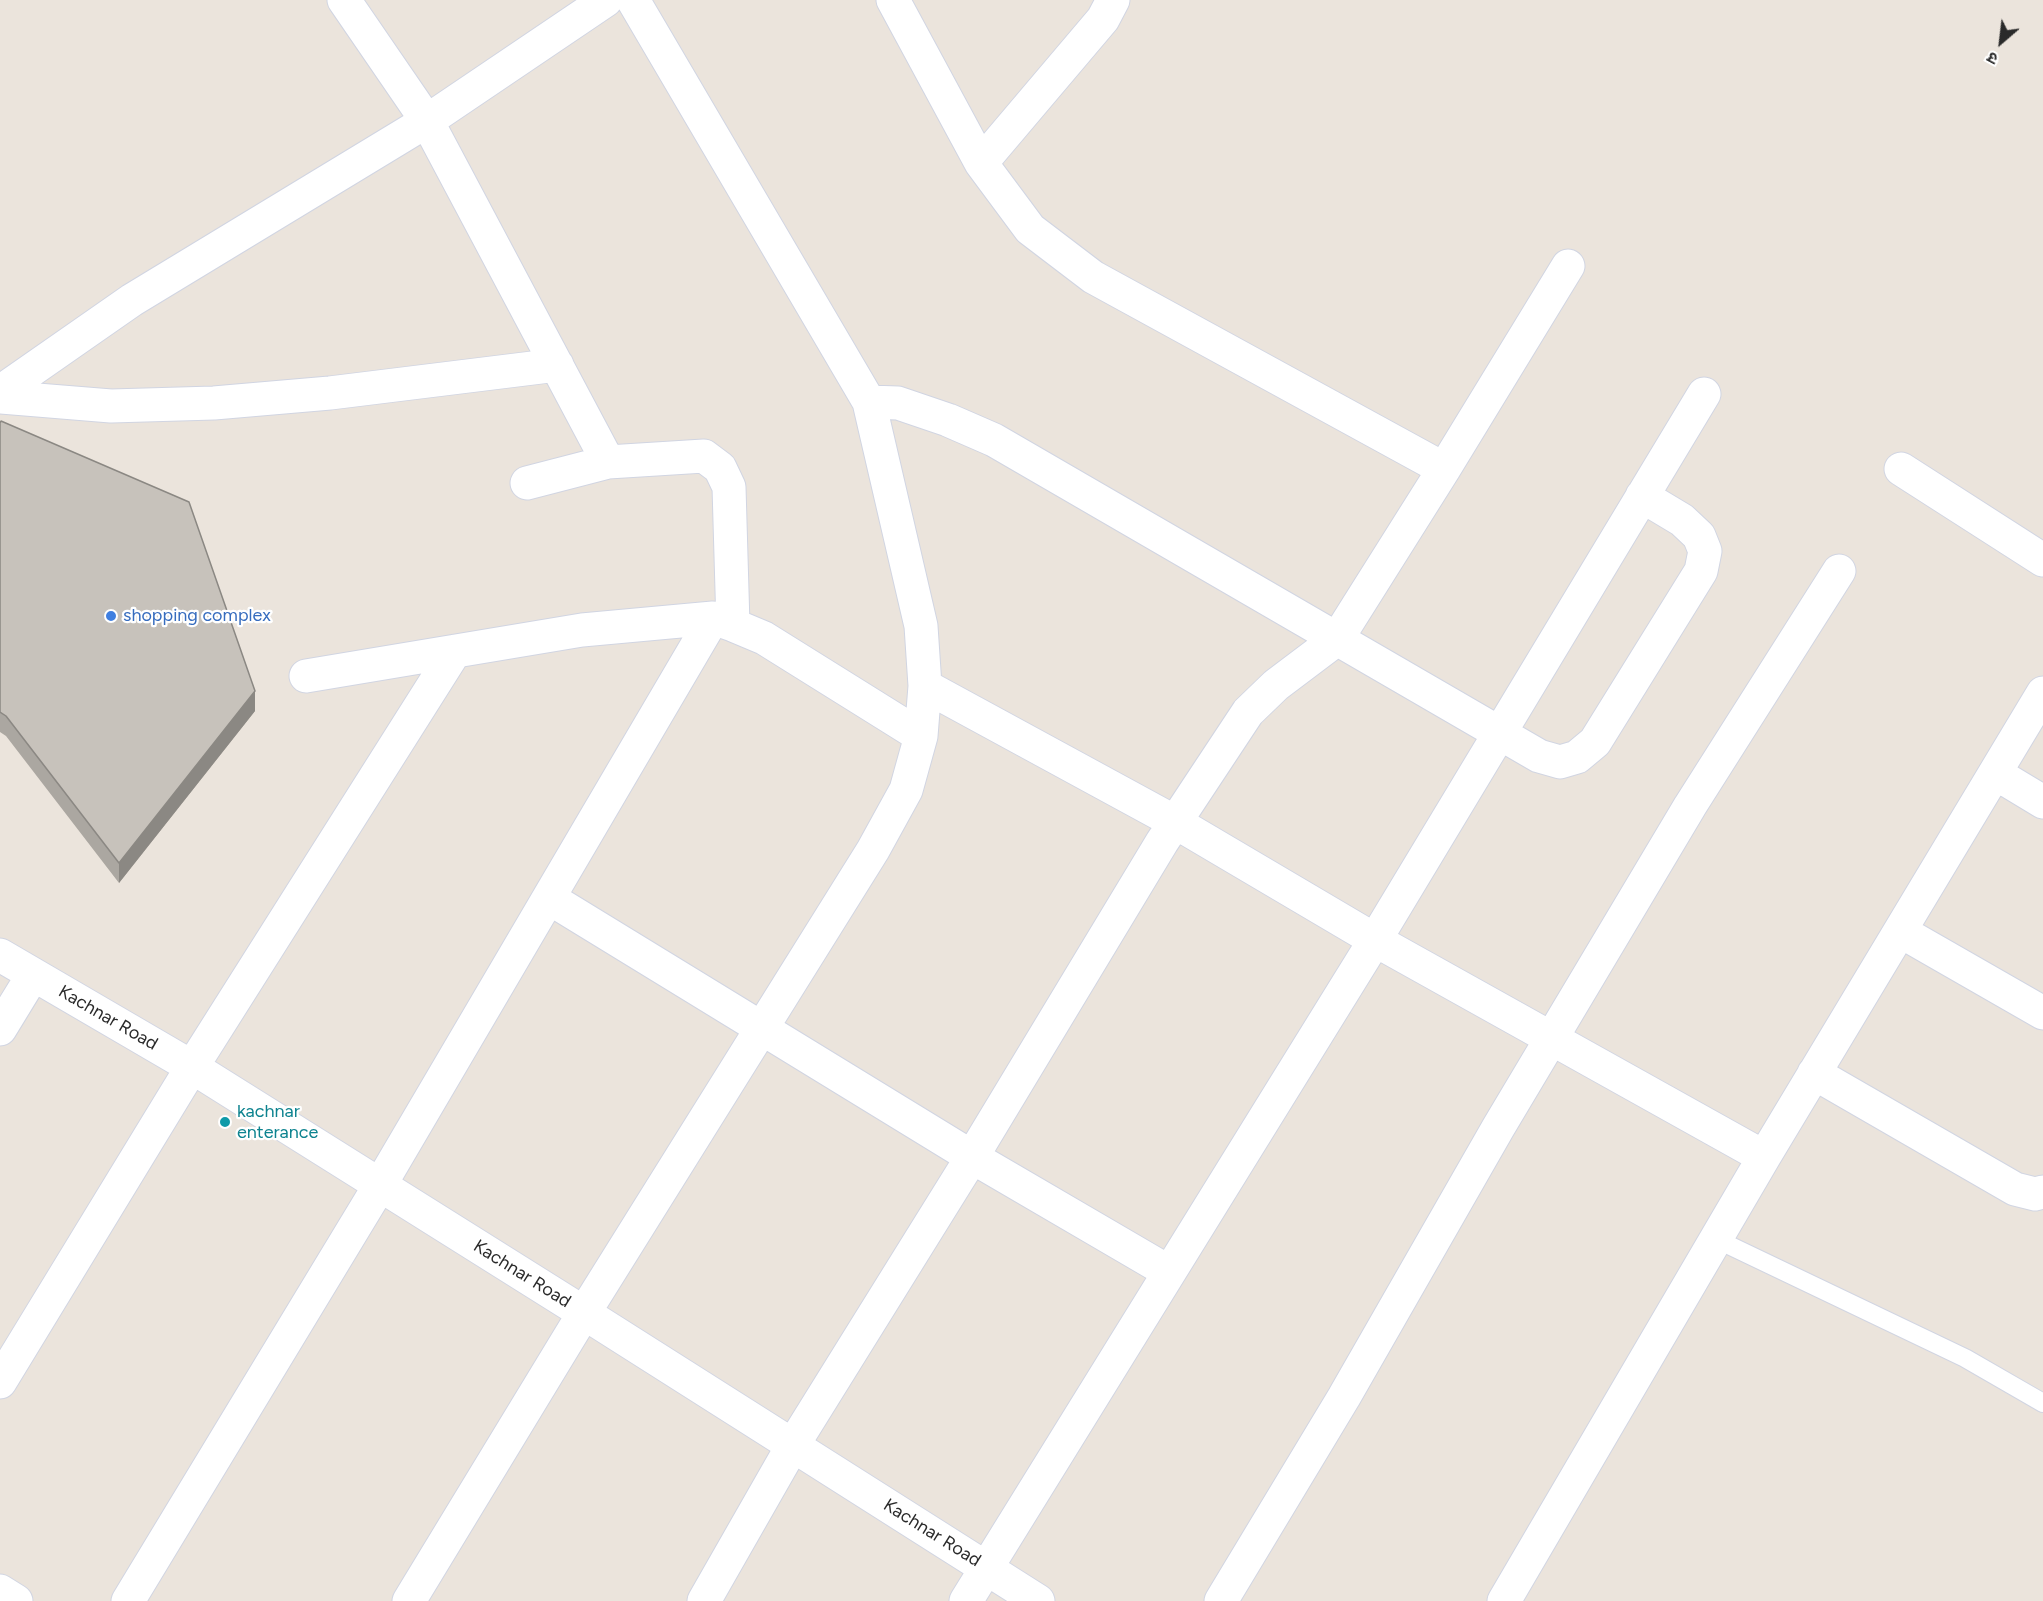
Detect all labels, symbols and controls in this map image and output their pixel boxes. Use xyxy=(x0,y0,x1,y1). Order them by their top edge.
north arrow xyxy=(1971,12,2031,72)
text: उ xyxy=(1984,48,2001,69)
place label: shopping complex xyxy=(123,605,271,627)
marker: shopping complex xyxy=(104,609,118,623)
street label: Kachnar Road xyxy=(55,981,161,1055)
place label: kachnar enterance xyxy=(237,1101,318,1144)
marker: kachnar enterance xyxy=(218,1115,232,1129)
street label: Kachnar Road xyxy=(469,1235,575,1313)
street label: Kachnar Road xyxy=(879,1494,985,1572)

